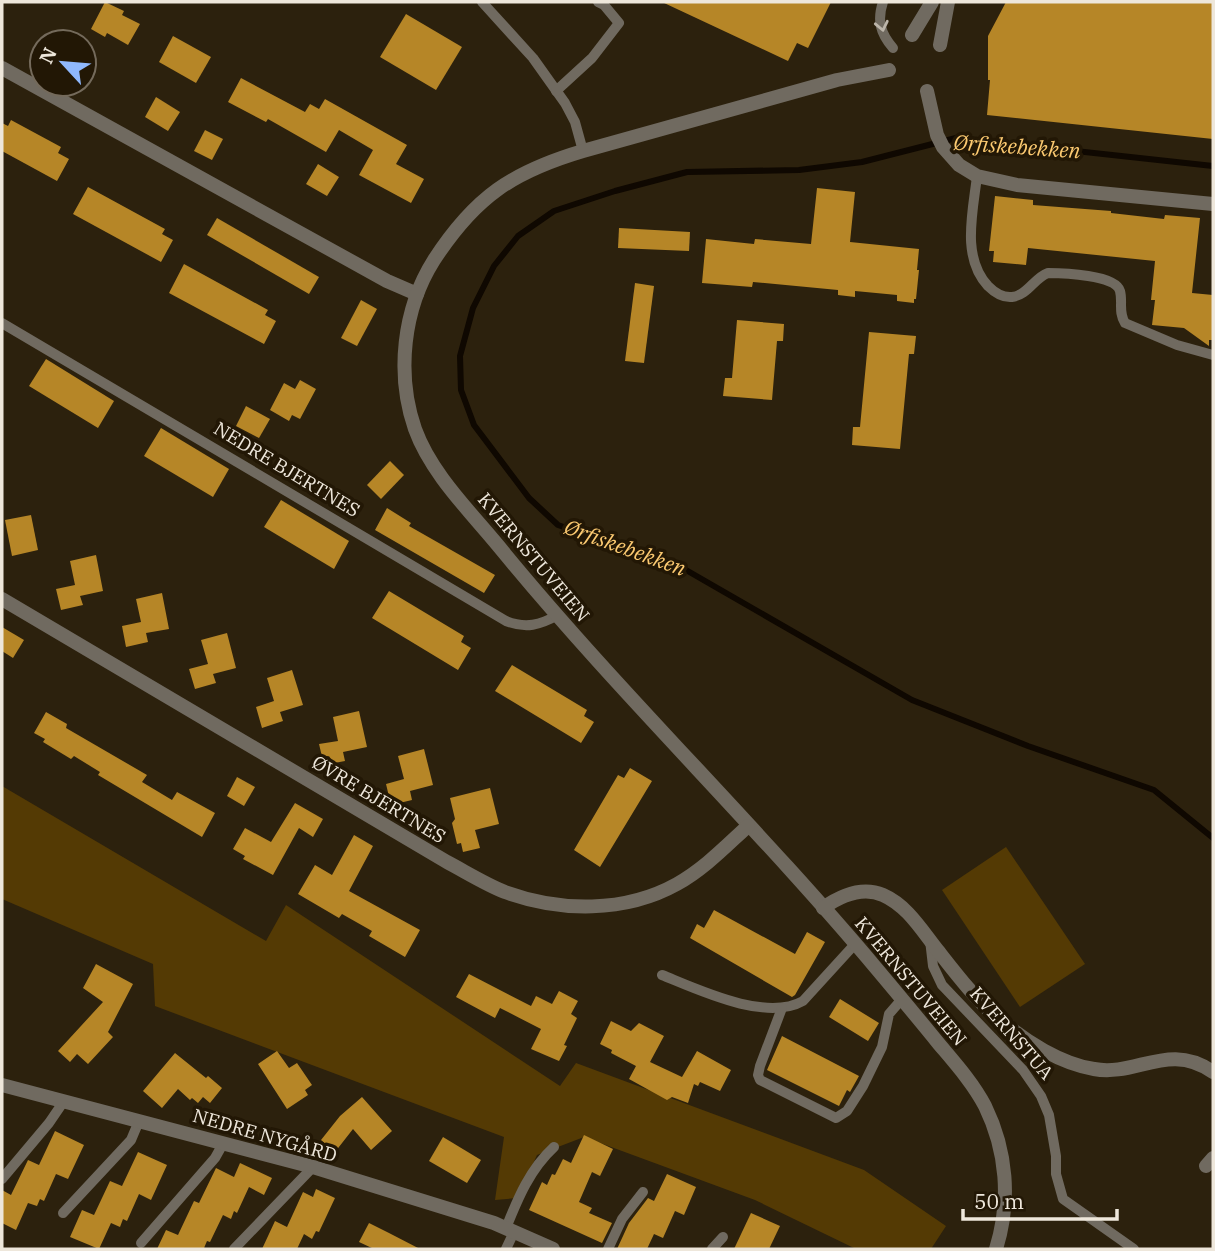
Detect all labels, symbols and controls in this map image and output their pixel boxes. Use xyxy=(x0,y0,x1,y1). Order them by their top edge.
one-way arrow xyxy=(874,19,889,31)
north arrow xyxy=(28,28,98,98)
text: N xyxy=(34,44,62,68)
water label: Ørfiskebekken xyxy=(953,128,1082,164)
street label: NEDRE BJERTNES xyxy=(210,416,364,522)
street label: KVERNSTUVEIEN xyxy=(473,488,595,626)
water label: Ørfiskebekken xyxy=(561,512,690,582)
street label: ØVRE BJERTNES xyxy=(308,750,450,848)
street label: KVERNSTUVEIEN xyxy=(850,912,972,1050)
street label: KVERNSTUA xyxy=(965,982,1059,1084)
street label: NEDRE NYGÅRD xyxy=(190,1103,340,1167)
scale bar xyxy=(963,1178,1117,1222)
text: 50 m xyxy=(974,1187,1024,1215)

